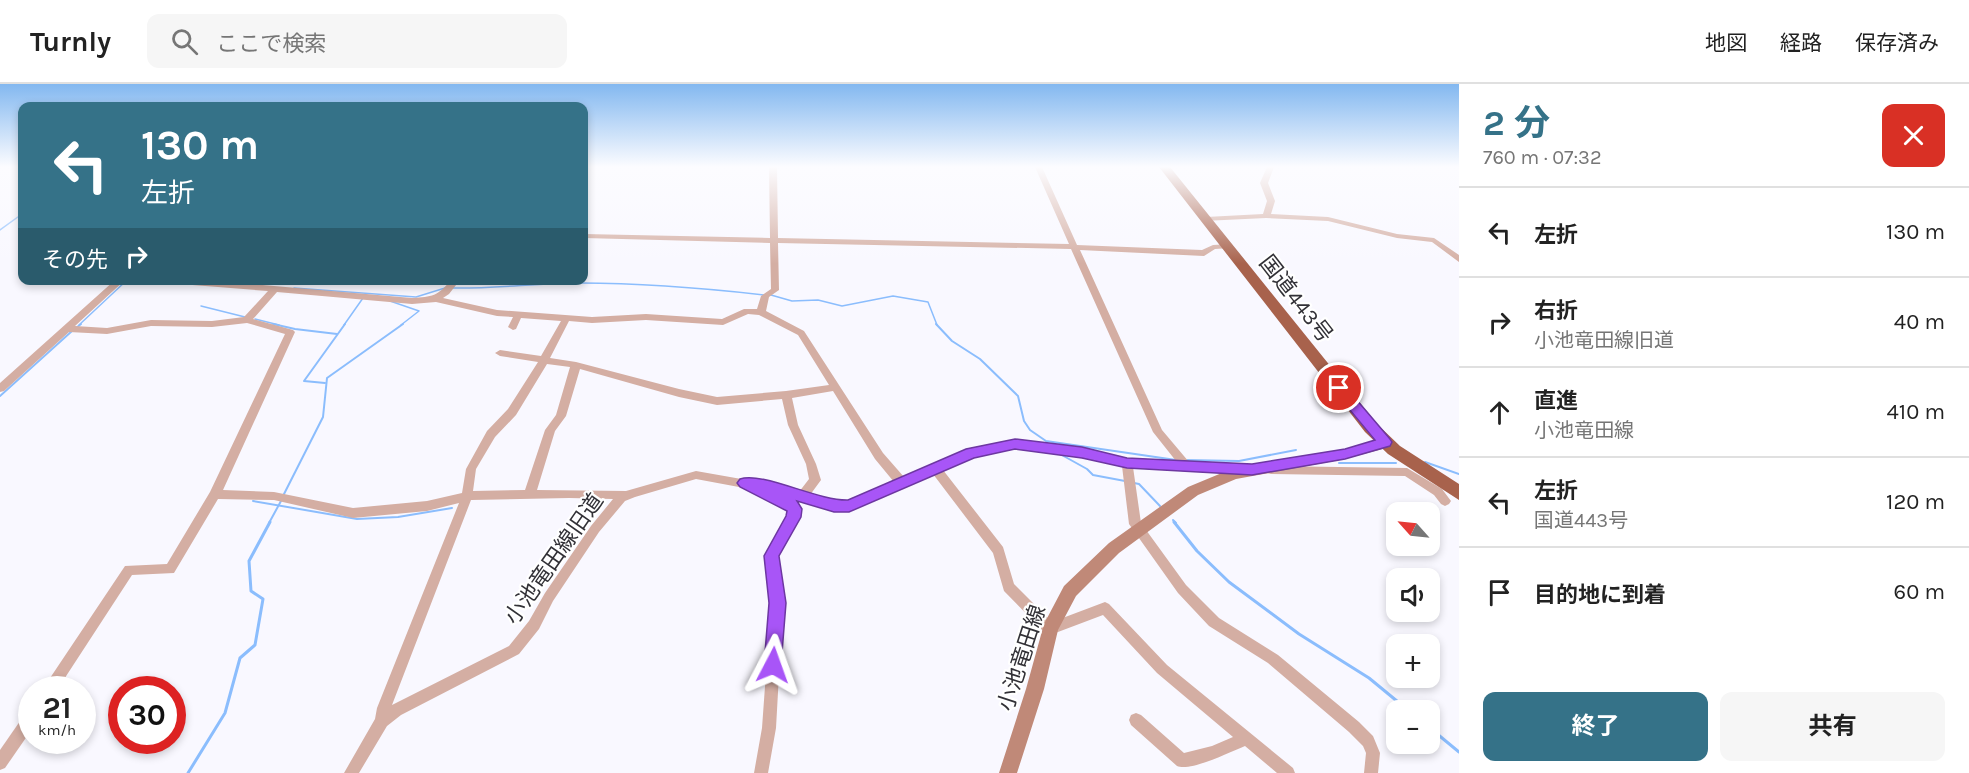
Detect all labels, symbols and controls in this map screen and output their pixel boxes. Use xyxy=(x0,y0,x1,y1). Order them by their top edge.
search box xyxy=(147,14,567,68)
text: Turnly xyxy=(30,25,111,58)
icon: search xyxy=(168,25,201,58)
text: ここで検索 xyxy=(216,31,326,57)
text: 地図 xyxy=(1705,31,1747,55)
text: 経路 xyxy=(1780,31,1822,55)
text: 保存済み xyxy=(1855,31,1939,55)
text: 2 分 xyxy=(1483,102,1550,144)
button: close xyxy=(1882,104,1945,167)
text: 130 m xyxy=(141,120,259,170)
icon: left xyxy=(42,126,120,204)
text: 760 m · 07:32 xyxy=(1483,146,1602,169)
text: 左折 xyxy=(141,177,195,209)
icon: left xyxy=(1483,216,1516,249)
text: 130 m xyxy=(1886,219,1945,245)
text: 左折 xyxy=(1534,222,1578,248)
icon: right xyxy=(120,240,153,273)
text: その先 xyxy=(42,247,108,273)
street label: 国道443号 xyxy=(1254,250,1338,348)
text: 右折 xyxy=(1534,298,1578,324)
icon: right xyxy=(1483,306,1516,339)
text: 40 m xyxy=(1894,309,1945,335)
text: 小池竜田線旧道 xyxy=(1534,329,1674,352)
pin xyxy=(1313,362,1364,413)
icon: arrive xyxy=(1322,371,1355,404)
text: 直進 xyxy=(1534,388,1578,414)
icon: ahead xyxy=(1483,396,1516,429)
text: 410 m xyxy=(1887,399,1945,425)
text: 小池竜田線 xyxy=(1534,419,1634,442)
text: 左折 xyxy=(1534,478,1578,504)
icon: left xyxy=(1483,486,1516,519)
street label: 小池竜田線旧道 xyxy=(499,488,609,630)
text: 120 m xyxy=(1886,489,1945,515)
north arrow xyxy=(1386,502,1440,556)
map controls xyxy=(1386,502,1440,754)
text: 国道443号 xyxy=(1534,509,1628,532)
button: sound xyxy=(1386,568,1440,622)
icon: arrive xyxy=(1483,576,1516,609)
text: 60 m xyxy=(1894,579,1945,605)
text: 目的地に到着 xyxy=(1534,582,1666,608)
street label: 小池竜田線 xyxy=(993,602,1051,714)
position arrow xyxy=(741,633,805,697)
button: + xyxy=(1386,634,1440,688)
speed limit sign: 30 xyxy=(108,676,186,754)
text: 21 xyxy=(43,690,71,726)
button: 終了 xyxy=(1483,692,1708,761)
button: 共有 xyxy=(1720,692,1945,761)
button: − xyxy=(1386,700,1440,754)
text: km/h xyxy=(38,721,76,739)

